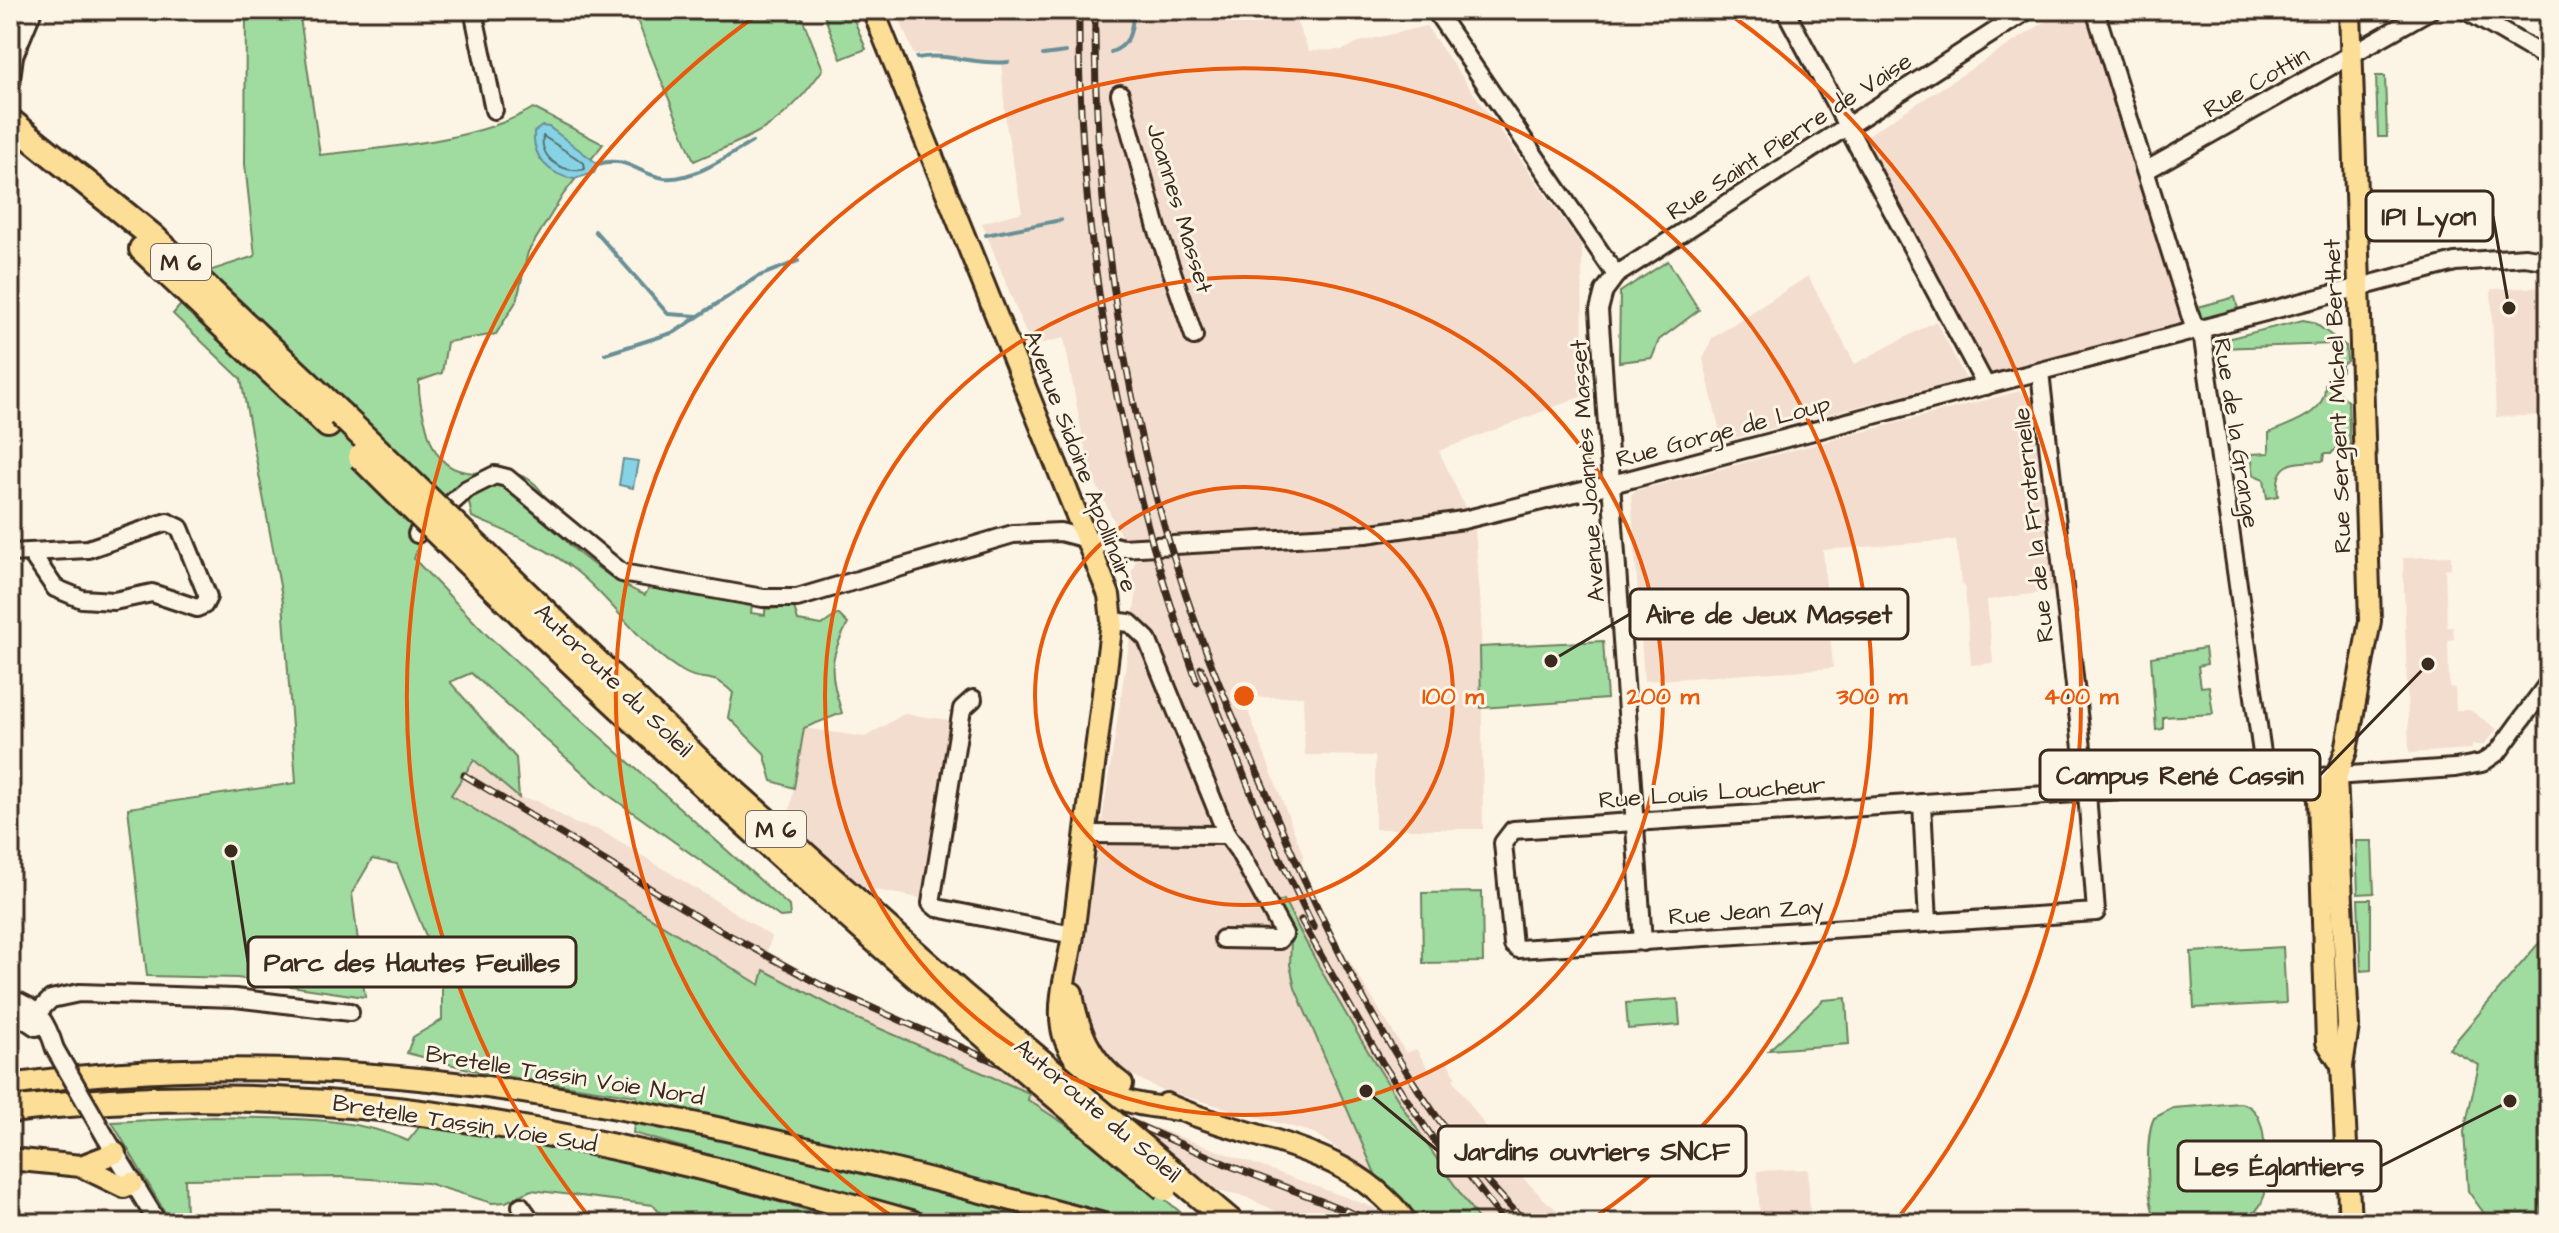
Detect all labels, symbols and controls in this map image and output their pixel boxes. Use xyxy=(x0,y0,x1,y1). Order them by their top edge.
street label: Rue Cottin xyxy=(2197,39,2316,127)
street label: Rue Saint Pierre de Vaise xyxy=(1660,45,1919,229)
street label: Joannes Masset xyxy=(1137,119,1221,298)
callout: IPI Lyon xyxy=(2366,191,2493,241)
text: IPI Lyon xyxy=(2382,199,2476,238)
street label: Rue Sergent Michel Berthet xyxy=(2316,238,2361,554)
road number: M 6 xyxy=(151,244,211,280)
street label: Avenue Sidoine Apollinaire xyxy=(1014,325,1146,597)
street label: Rue de la Grange xyxy=(2203,336,2268,531)
street label: Avenue Joannès Masset xyxy=(1562,338,1614,604)
street label: Rue Gorge de Loup xyxy=(1612,387,1835,478)
street label: Rue de la Fraternelle xyxy=(2005,406,2063,644)
callout: Aire de Jeux Masset xyxy=(1630,589,1908,639)
street label: Autoroute du Soleil xyxy=(526,596,700,766)
text: Aire de Jeux Masset xyxy=(1646,597,1893,633)
text: 100 m xyxy=(1422,680,1484,714)
text: 200 m xyxy=(1626,680,1699,714)
text: 300 m xyxy=(1836,680,1908,714)
text: 400 m xyxy=(2044,680,2119,714)
centre of rings xyxy=(1230,682,1258,710)
callout: Campus René Cassin xyxy=(2040,750,2320,800)
text: Campus René Cassin xyxy=(2056,758,2304,794)
street label: Rue Louis Loucheur xyxy=(1598,768,1827,818)
road number: M 6 xyxy=(746,811,806,847)
street label: Rue Jean Zay xyxy=(1667,890,1825,935)
callout: Parc des Hautes Feuilles xyxy=(248,937,576,987)
text: Parc des Hautes Feuilles xyxy=(264,945,560,981)
street label: Autoroute du Soleil xyxy=(1006,1031,1188,1191)
street label: Bretelle Tassin Voie Nord xyxy=(423,1037,707,1115)
street label: Bretelle Tassin Voie Sud xyxy=(330,1086,600,1162)
callout: Jardins ouvriers SNCF xyxy=(1438,1126,1746,1176)
text: Jardins ouvriers SNCF xyxy=(1453,1134,1731,1170)
callout: Les Églantiers xyxy=(2178,1141,2381,1191)
text: Les Églantiers xyxy=(2194,1149,2364,1188)

